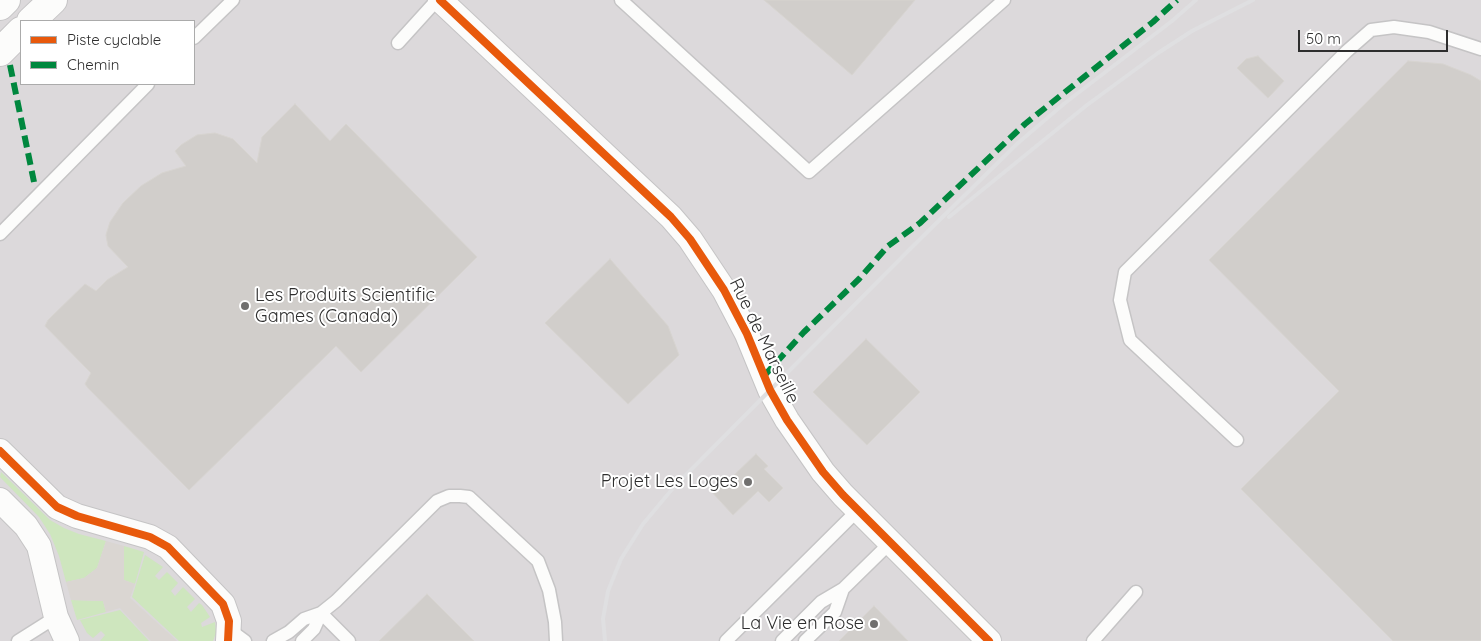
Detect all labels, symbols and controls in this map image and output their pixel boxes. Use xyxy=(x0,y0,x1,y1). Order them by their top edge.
legend xyxy=(20,20,195,85)
scale bar xyxy=(1301,20,1451,52)
text: 50 m xyxy=(1306,29,1341,48)
text: Piste cyclable xyxy=(67,30,161,49)
text: Chemin xyxy=(67,55,119,74)
street label: Rue de Marseille xyxy=(724,275,804,407)
place label: Les Produits Scientific Games (Canada) xyxy=(255,285,435,328)
marker: Les Produits Scientific Games (Canada) xyxy=(239,300,251,312)
place label: Projet Les Loges xyxy=(601,471,738,493)
marker: Projet Les Loges xyxy=(742,476,754,488)
place label: La Vie en Rose xyxy=(741,613,864,635)
marker: La Vie en Rose xyxy=(868,618,880,630)

